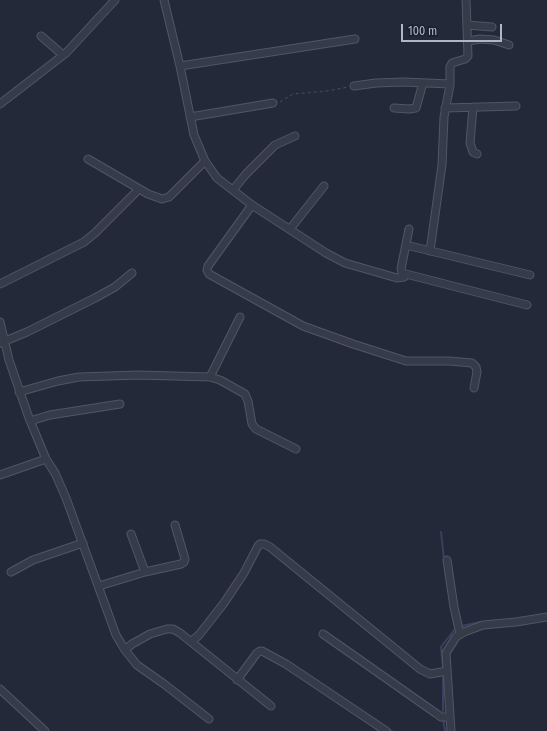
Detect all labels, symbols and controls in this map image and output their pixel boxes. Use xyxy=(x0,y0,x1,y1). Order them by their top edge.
scale bar xyxy=(403,16,504,42)
text: 100 m xyxy=(408,24,437,38)

